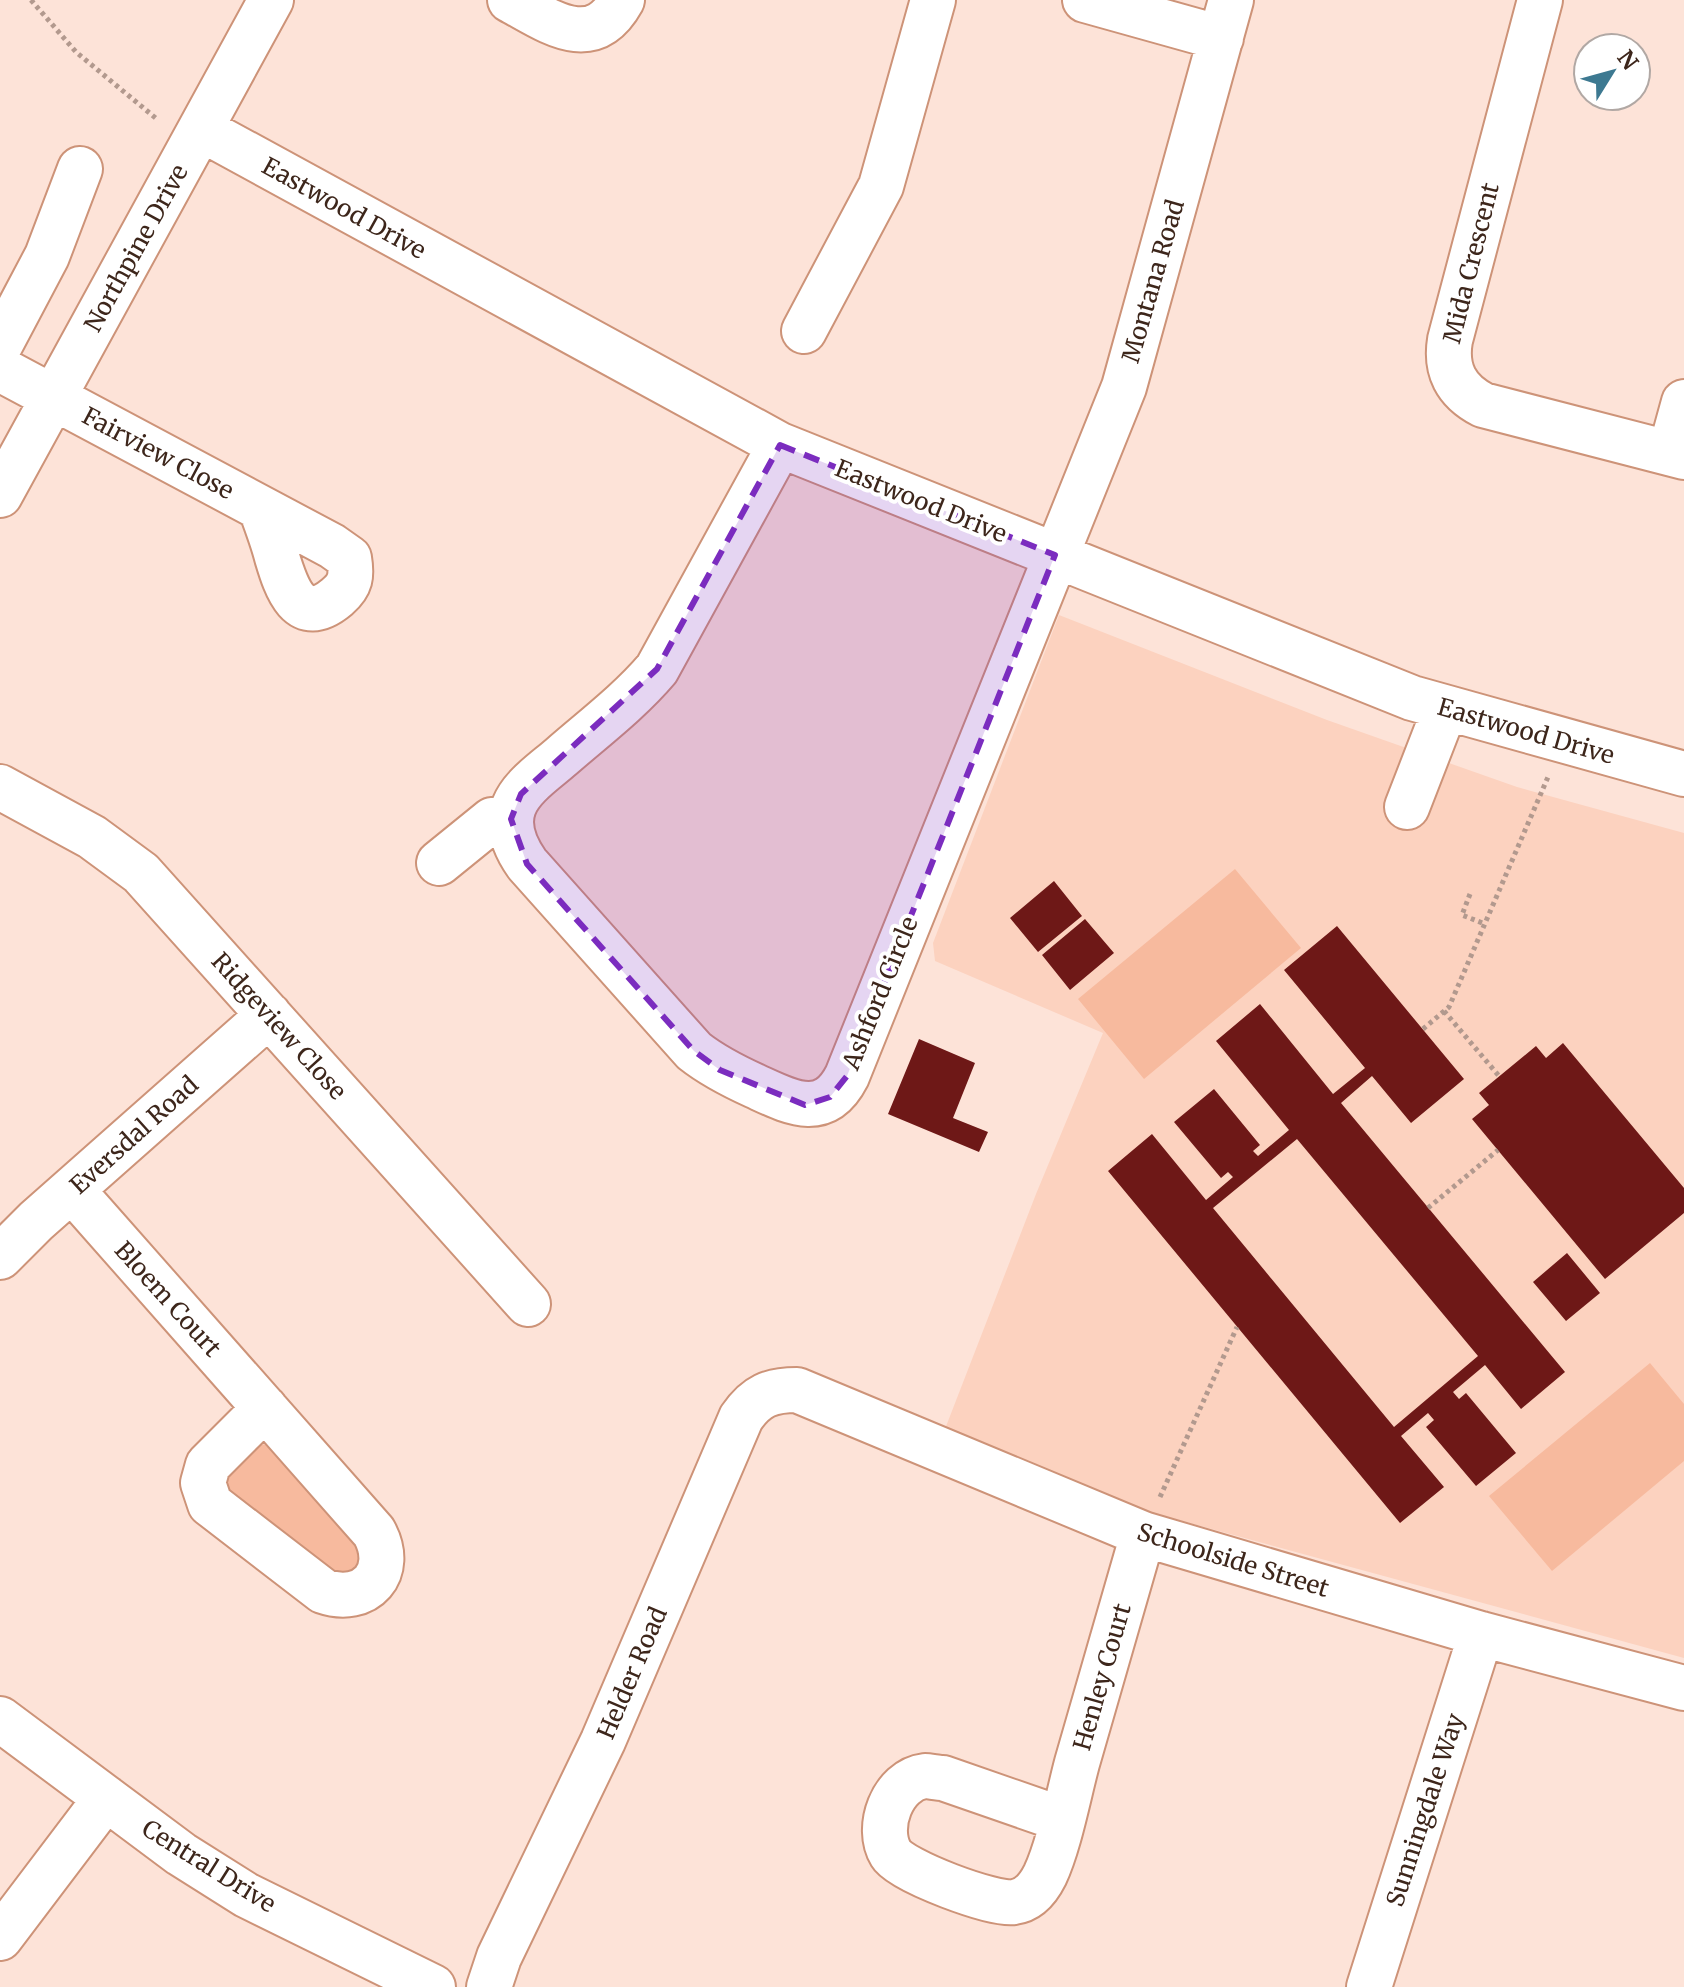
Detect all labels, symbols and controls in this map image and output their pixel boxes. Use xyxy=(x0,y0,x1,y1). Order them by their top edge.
north arrow xyxy=(1572,32,1652,112)
text: N xyxy=(1612,45,1645,76)
street label: Eastwood Drive xyxy=(257,150,431,266)
street label: Northpine Drive xyxy=(77,159,195,337)
street label: Mida Crescent xyxy=(1436,179,1506,346)
street label: Montana Road xyxy=(1115,196,1191,366)
street label: Fairview Close xyxy=(77,400,239,506)
street label: Eastwood Drive xyxy=(831,452,1011,550)
street label: Eastwood Drive xyxy=(1434,691,1618,771)
street label: Ashford Circle xyxy=(835,912,925,1075)
street label: Ridgeview Close xyxy=(205,946,353,1106)
street label: Eversdal Road xyxy=(63,1069,205,1201)
street label: Bloem Court xyxy=(108,1235,228,1364)
street label: Schoolside Street xyxy=(1133,1516,1333,1604)
street label: Henley Court xyxy=(1066,1599,1138,1754)
street label: Helder Road xyxy=(590,1602,674,1744)
street label: Sunningdale Way xyxy=(1379,1710,1471,1910)
street label: Central Drive xyxy=(136,1813,282,1919)

